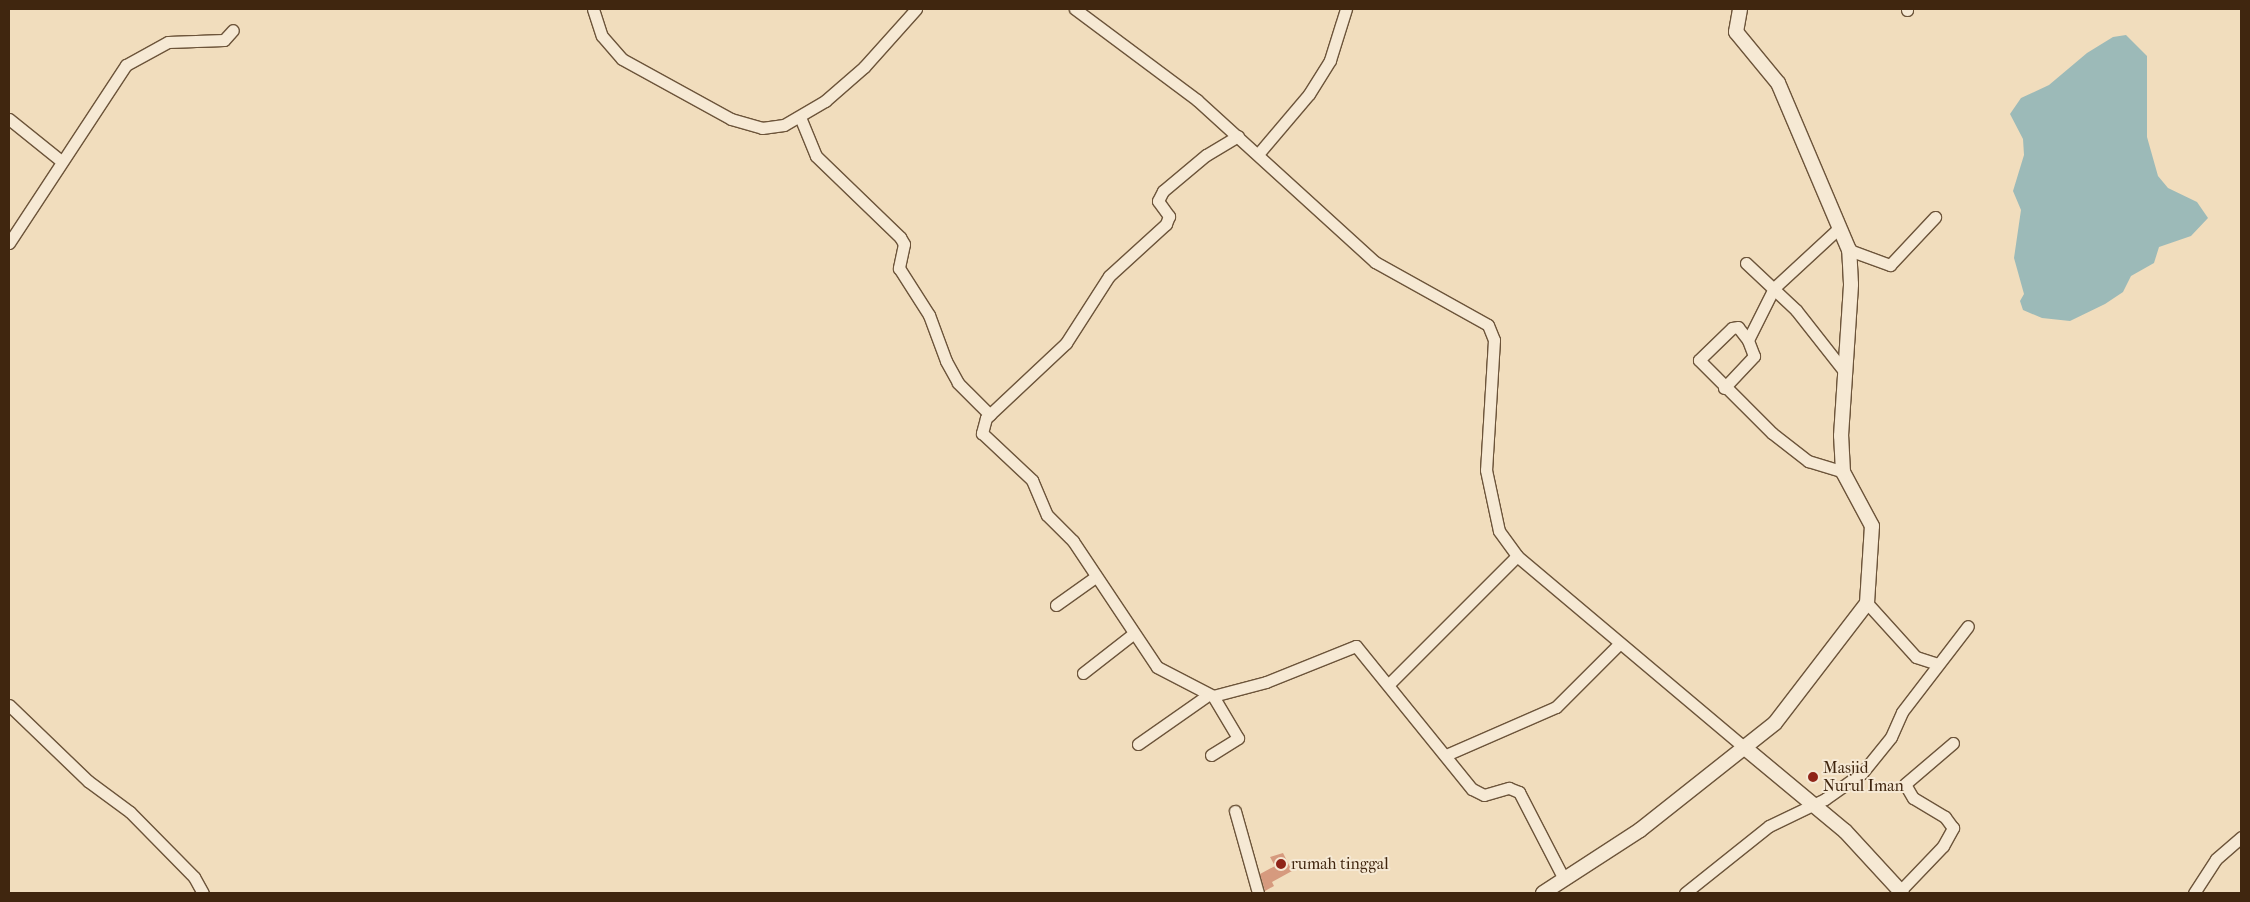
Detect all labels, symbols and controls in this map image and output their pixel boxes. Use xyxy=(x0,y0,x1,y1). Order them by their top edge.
place label: Masjid Nurul Iman xyxy=(1823,758,1904,796)
marker: Masjid Nurul Iman xyxy=(1807,771,1819,783)
place label: rumah tinggal xyxy=(1291,854,1389,874)
marker: rumah tinggal xyxy=(1275,858,1287,870)

